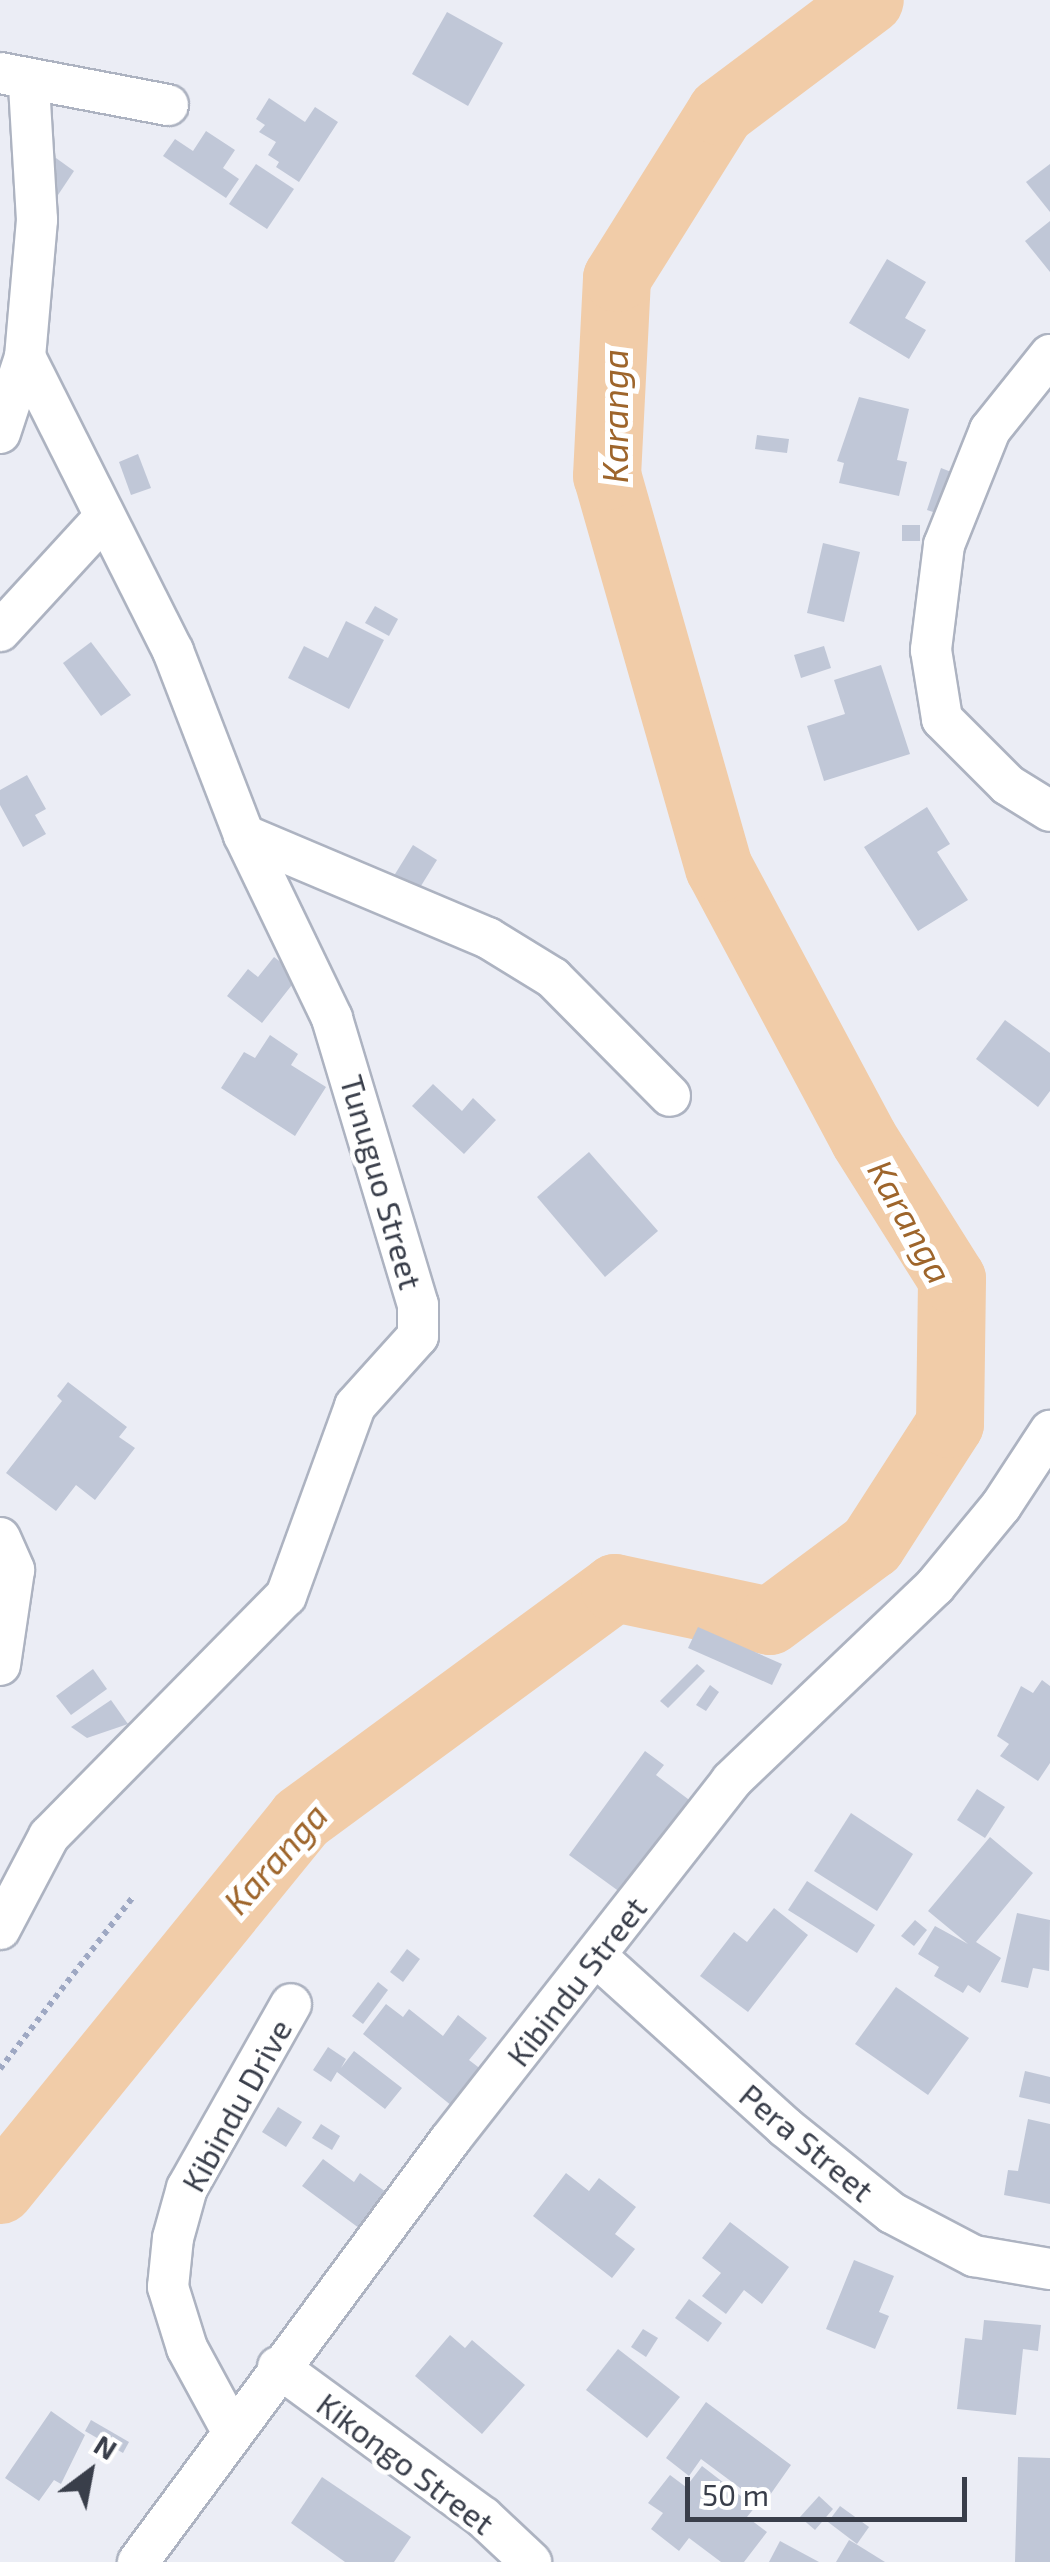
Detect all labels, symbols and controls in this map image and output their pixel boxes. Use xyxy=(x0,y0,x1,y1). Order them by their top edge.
water label: Karanga xyxy=(593,349,635,483)
street label: Tunuguo Street xyxy=(333,1070,431,1294)
water label: Karanga xyxy=(860,1152,962,1290)
water label: Karanga xyxy=(214,1794,336,1922)
street label: Kibindu Street xyxy=(498,1889,654,2073)
street label: Kibindu Drive xyxy=(173,2012,299,2198)
street label: Pera Street xyxy=(732,2075,882,2209)
street label: Kikongo Street xyxy=(310,2384,502,2542)
north arrow xyxy=(40,2422,140,2522)
text: N xyxy=(88,2427,123,2466)
scale bar xyxy=(690,2457,972,2519)
text: 50 m xyxy=(702,2476,769,2512)

